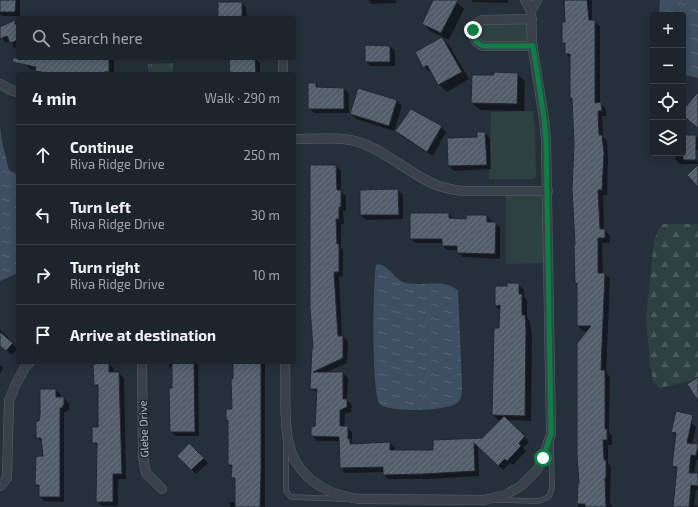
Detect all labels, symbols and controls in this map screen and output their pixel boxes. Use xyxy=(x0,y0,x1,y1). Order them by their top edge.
map controls xyxy=(650,12,686,156)
button: + xyxy=(650,12,686,48)
search box xyxy=(16,16,296,60)
route end xyxy=(464,21,482,39)
icon: search xyxy=(30,27,52,49)
text: Search here xyxy=(62,29,143,47)
button: − xyxy=(650,48,686,84)
button: locate xyxy=(650,84,686,120)
text: 4 min xyxy=(32,88,76,108)
text: Walk · 290 m xyxy=(205,90,280,106)
button: layers xyxy=(650,120,686,156)
text: Continue xyxy=(70,138,133,156)
icon: ahead xyxy=(32,144,54,166)
text: 250 m xyxy=(244,147,280,163)
text: Riva Ridge Drive xyxy=(70,156,165,172)
text: Turn left xyxy=(70,198,131,216)
icon: left xyxy=(32,204,54,226)
text: 30 m xyxy=(251,207,280,223)
text: Riva Ridge Drive xyxy=(70,216,165,232)
text: Turn right xyxy=(70,258,140,276)
icon: right xyxy=(32,264,54,286)
text: 10 m xyxy=(253,267,280,283)
text: Riva Ridge Drive xyxy=(70,276,165,292)
icon: arrive xyxy=(32,324,54,346)
text: Arrive at destination xyxy=(70,326,216,344)
street label: Glebe Drive xyxy=(136,400,150,458)
route start xyxy=(534,449,552,467)

